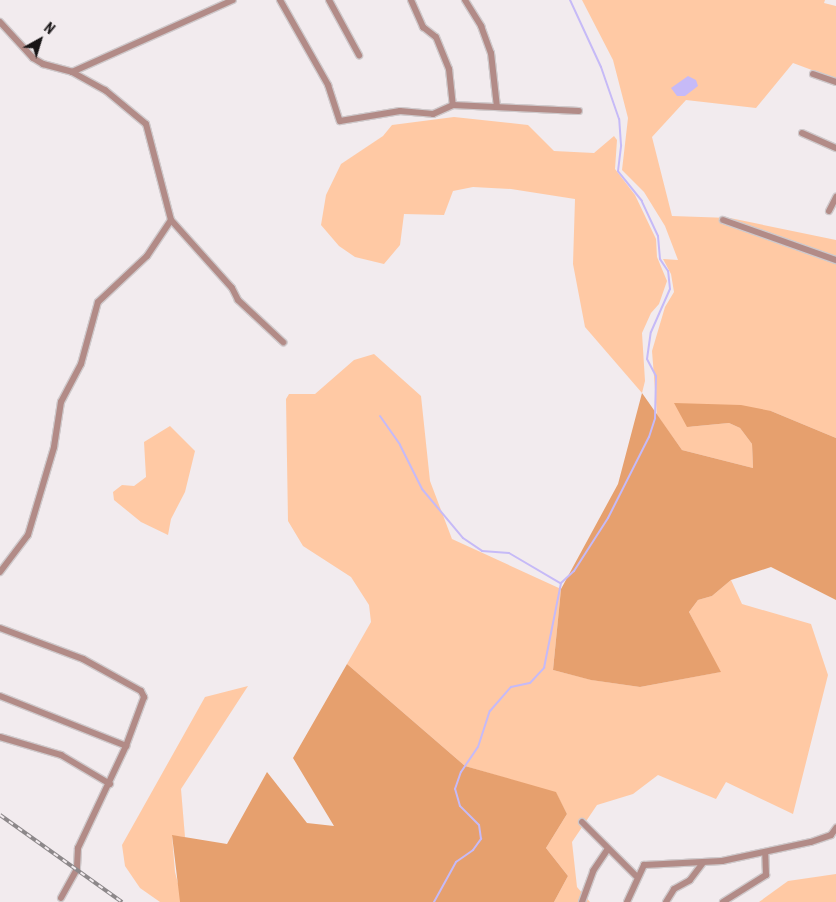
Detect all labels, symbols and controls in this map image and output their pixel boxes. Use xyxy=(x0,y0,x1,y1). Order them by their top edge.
north arrow xyxy=(15,15,65,65)
text: N xyxy=(41,19,58,37)

